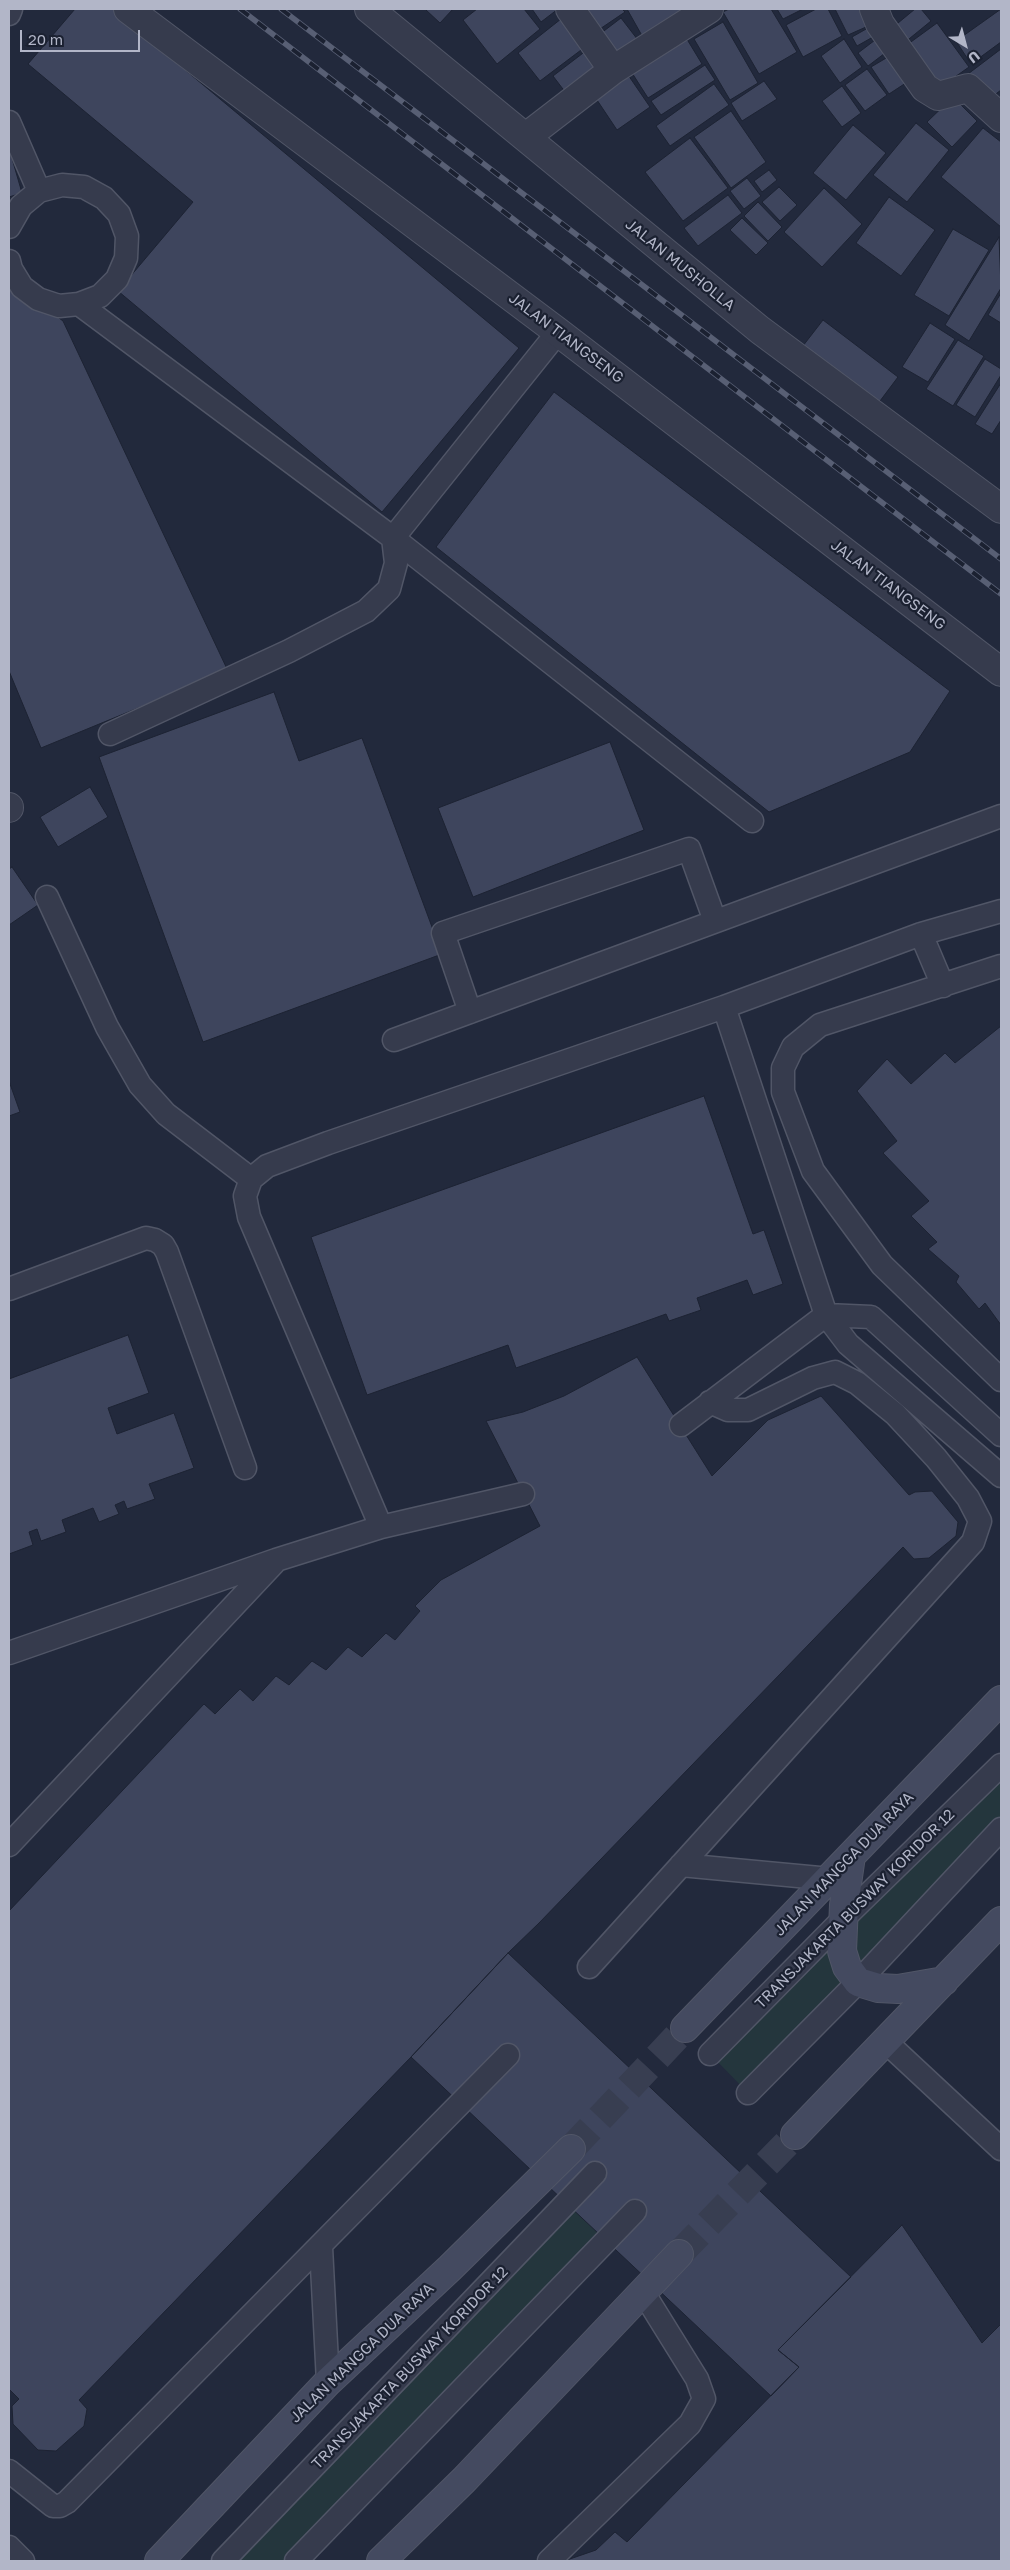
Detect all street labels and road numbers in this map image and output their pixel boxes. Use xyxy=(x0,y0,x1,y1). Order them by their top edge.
street label: JALAN MUSHOLLA xyxy=(622,215,738,315)
street label: JALAN TIANGSENG xyxy=(505,289,627,387)
street label: JALAN TIANGSENG xyxy=(827,536,949,634)
street label: JALAN MANGGA DUA RAYA xyxy=(771,1788,917,1940)
street label: TRANSJAKARTA BUSWAY KORIDOR 12 xyxy=(752,1806,958,2012)
street label: TRANSJAKARTA BUSWAY KORIDOR 12 xyxy=(308,2263,512,2473)
street label: JALAN MANGGA DUA RAYA xyxy=(286,2280,438,2426)

